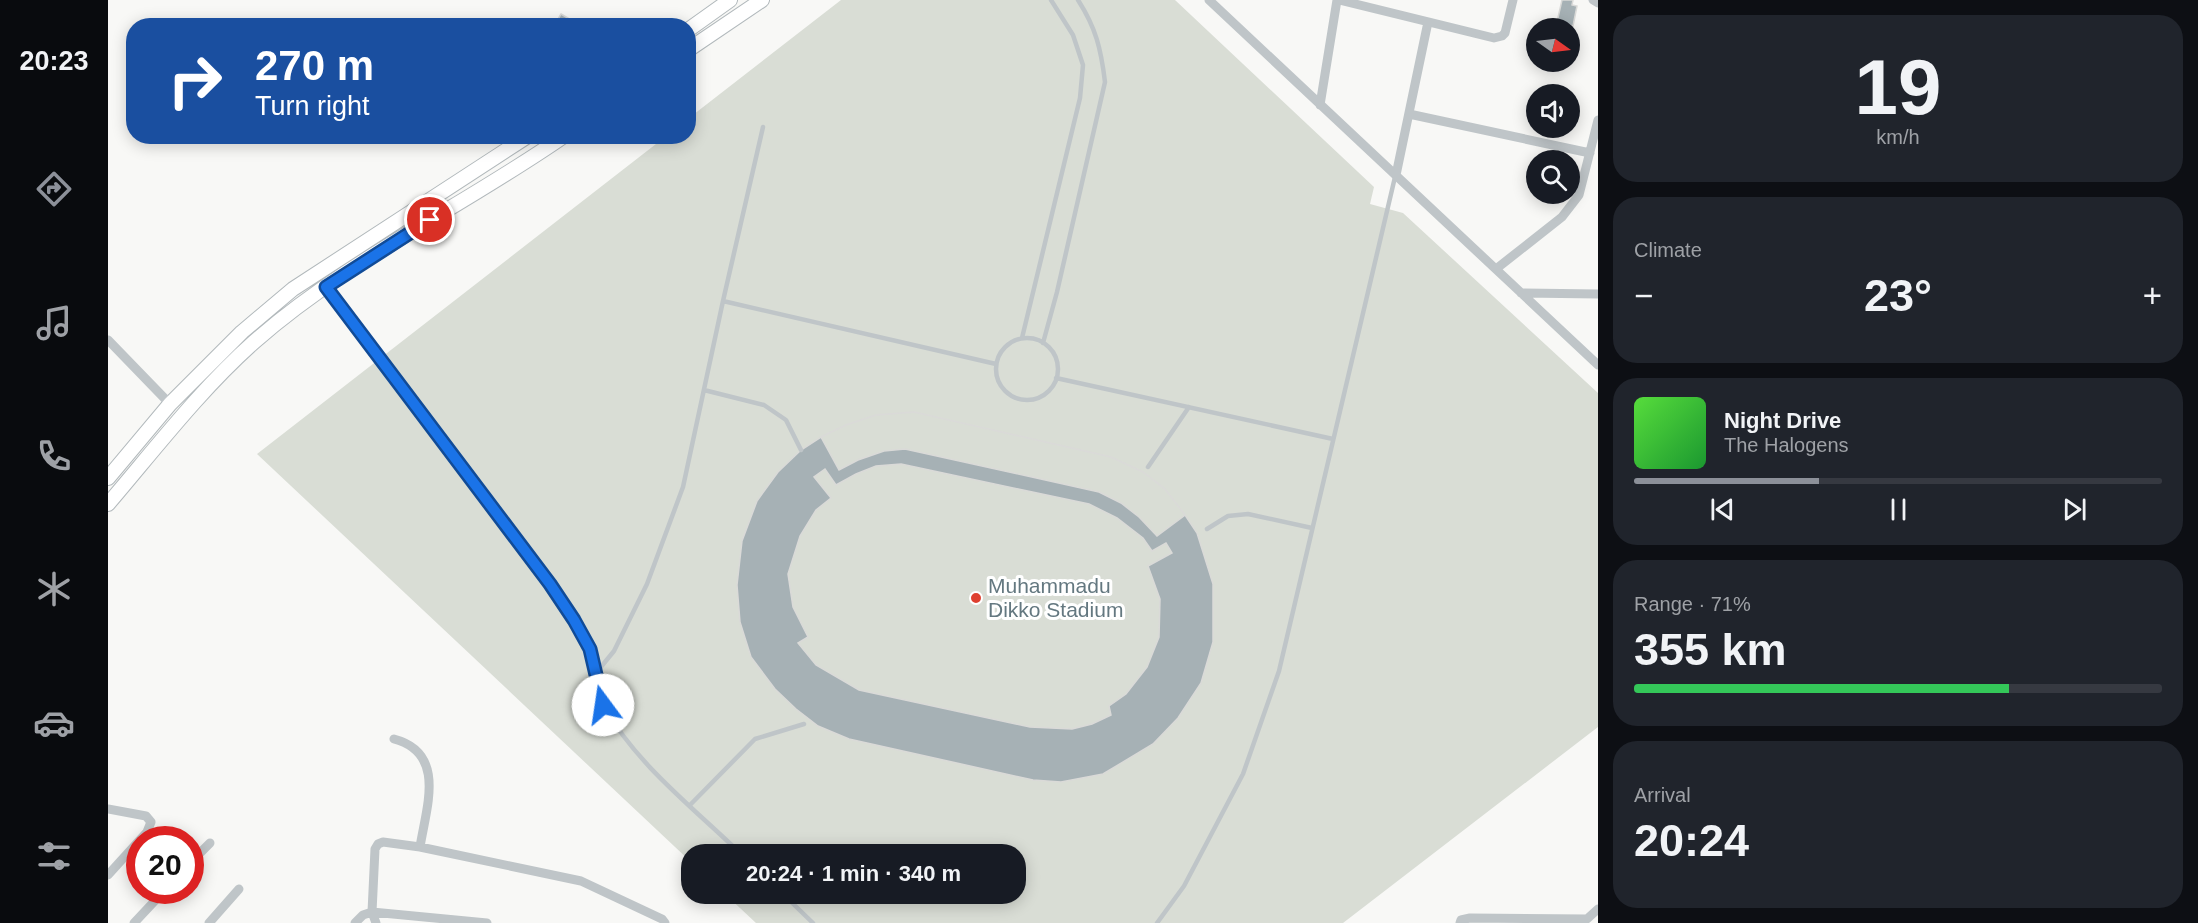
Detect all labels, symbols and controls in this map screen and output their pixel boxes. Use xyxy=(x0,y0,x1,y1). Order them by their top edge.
north arrow xyxy=(1526,18,1580,72)
map controls xyxy=(1526,18,1580,204)
icon: right xyxy=(156,42,234,120)
text: 270 m xyxy=(255,42,374,89)
text: 19 xyxy=(1855,43,1941,131)
text: 20:23 xyxy=(19,46,89,76)
button: sound xyxy=(1526,84,1580,138)
text: Turn right xyxy=(255,91,370,121)
text: km/h xyxy=(1876,126,1920,148)
button: search xyxy=(1526,150,1580,204)
icon: directions xyxy=(33,168,75,210)
pin xyxy=(404,194,455,245)
icon: arrive xyxy=(413,203,446,236)
text: Climate xyxy=(1634,239,1702,261)
text: 23° xyxy=(1864,270,1932,321)
text: − xyxy=(1634,277,1653,314)
text: + xyxy=(2143,277,2162,314)
icon: music xyxy=(33,302,75,344)
text: Night Drive xyxy=(1724,408,1841,433)
text: The Halogens xyxy=(1724,434,1849,456)
icon: phone xyxy=(33,435,75,477)
icon: previous xyxy=(1706,493,1739,526)
icon: pause xyxy=(1882,493,1915,526)
icon: next xyxy=(2058,493,2091,526)
icon: climate xyxy=(33,568,75,610)
place label: Muhammadu Dikko Stadium xyxy=(988,574,1123,621)
marker: Muhammadu Dikko Stadium xyxy=(969,591,983,605)
text: Range · 71% xyxy=(1634,593,1751,615)
text: 355 km xyxy=(1634,624,1787,675)
position arrow xyxy=(571,673,635,737)
icon: car xyxy=(33,702,75,744)
text: Arrival xyxy=(1634,784,1691,806)
text: 20:24 xyxy=(1634,815,1749,866)
speed limit sign: 20 xyxy=(126,826,204,904)
icon: filters xyxy=(33,835,75,877)
text: 20:24 · 1 min · 340 m xyxy=(746,861,961,886)

